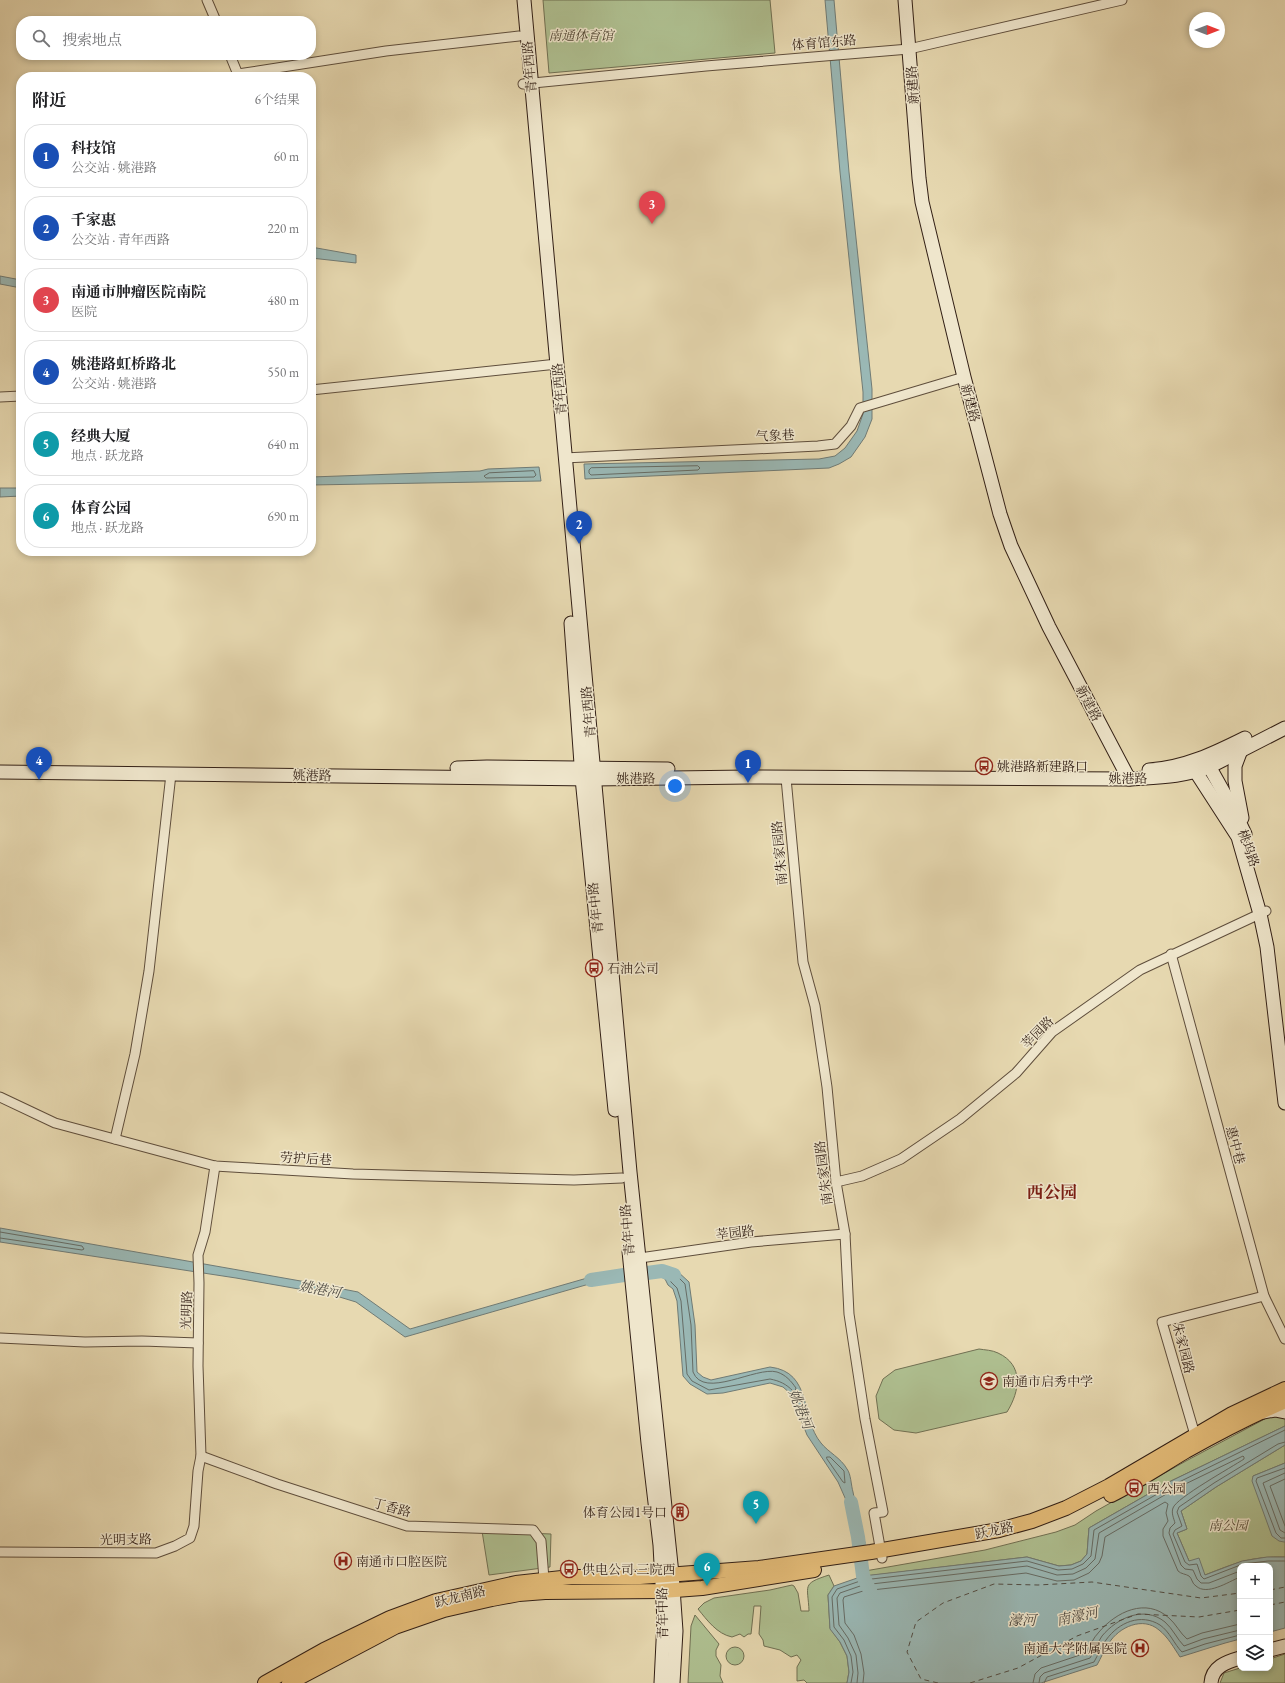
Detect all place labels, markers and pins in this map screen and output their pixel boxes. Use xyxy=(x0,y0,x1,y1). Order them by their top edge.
pin: 3 xyxy=(639,191,665,224)
pin: 2 xyxy=(566,511,592,544)
pin: 4 xyxy=(26,747,52,780)
pin: 1 xyxy=(735,750,761,783)
bus stop icon: 姚港路新建路口 xyxy=(974,756,994,776)
place label: 姚港路新建路口 xyxy=(997,758,1088,775)
bus stop icon: 石油公司 xyxy=(584,958,604,978)
place label: 石油公司 xyxy=(607,960,659,977)
school or university icon: 南通市启秀中学 xyxy=(979,1371,999,1391)
place label: 南通市启秀中学 xyxy=(1002,1373,1093,1390)
bus stop icon: 西公园 xyxy=(1124,1478,1144,1498)
place label: 西公园 xyxy=(1147,1480,1186,1497)
pin: 5 xyxy=(743,1491,769,1524)
building icon: 体育公园1号口 xyxy=(670,1502,690,1522)
place label: 体育公园1号口 xyxy=(583,1504,667,1521)
hospital icon: 南通市口腔医院 xyxy=(333,1551,353,1571)
place label: 南通市口腔医院 xyxy=(356,1553,447,1570)
pin: 6 xyxy=(694,1553,720,1586)
bus stop icon: 供电公司·三院西 xyxy=(559,1559,579,1579)
place label: 供电公司·三院西 xyxy=(582,1561,676,1578)
hospital icon: 南通大学附属医院 xyxy=(1130,1638,1150,1658)
place label: 南通大学附属医院 xyxy=(1023,1640,1127,1657)

